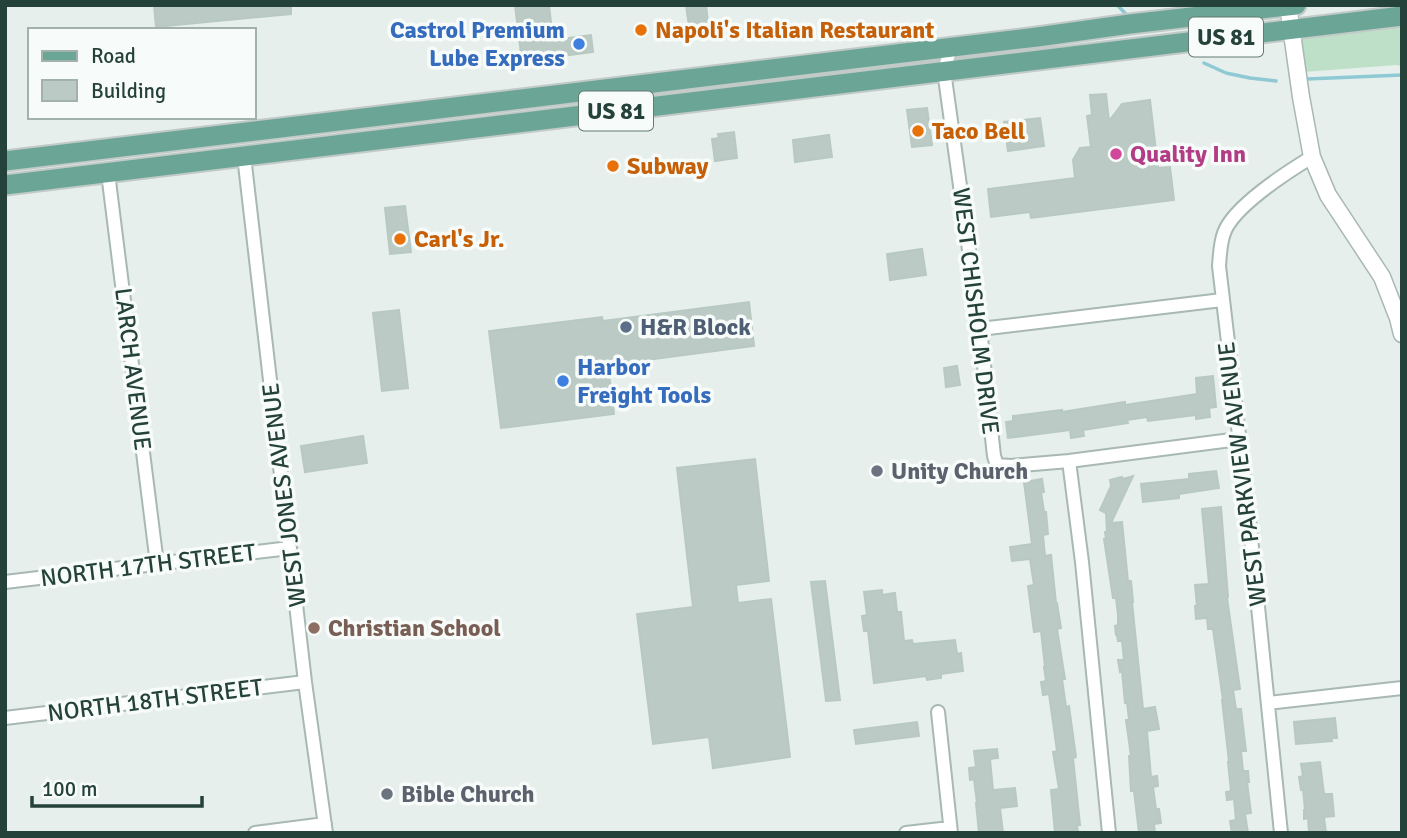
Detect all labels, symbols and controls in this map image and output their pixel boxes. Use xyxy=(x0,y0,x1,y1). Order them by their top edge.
place label: Castrol Premium Lube Express xyxy=(390,15,565,73)
place label: Napoli's Italian Restaurant xyxy=(655,15,934,45)
road number: US 81 xyxy=(1189,18,1263,56)
marker: Napoli's Italian Restaurant xyxy=(633,22,649,38)
legend xyxy=(28,28,256,119)
marker: Castrol Premium Lube Express xyxy=(571,36,587,52)
text: Road xyxy=(91,43,136,69)
text: Building xyxy=(91,78,166,104)
road number: US 81 xyxy=(579,92,653,130)
place label: Taco Bell xyxy=(932,116,1026,146)
marker: Taco Bell xyxy=(910,123,926,139)
place label: Quality Inn xyxy=(1130,139,1246,169)
marker: Quality Inn xyxy=(1108,146,1124,162)
place label: Subway xyxy=(627,151,708,181)
marker: Subway xyxy=(605,158,621,174)
street label: WEST CHISHOLM DRIVE xyxy=(946,186,1006,436)
place label: Carl's Jr. xyxy=(414,224,505,254)
marker: Carl's Jr. xyxy=(392,231,408,247)
street label: LARCH AVENUE xyxy=(108,286,158,452)
place label: H&R Block xyxy=(640,312,751,342)
marker: H&R Block xyxy=(618,319,634,335)
street label: WEST PARKVIEW AVENUE xyxy=(1211,340,1273,608)
place label: Harbor Freight Tools xyxy=(577,352,711,410)
marker: Harbor Freight Tools xyxy=(555,373,571,389)
street label: WEST JONES AVENUE xyxy=(255,381,313,609)
place label: Unity Church xyxy=(891,456,1028,486)
marker: Unity Church xyxy=(869,463,885,479)
street label: NORTH 17TH STREET xyxy=(39,537,257,593)
place label: Christian School xyxy=(328,613,501,643)
marker: Christian School xyxy=(306,620,322,636)
street label: NORTH 18TH STREET xyxy=(46,672,264,728)
scale bar xyxy=(32,764,201,808)
text: 100 m xyxy=(42,776,97,802)
place label: Bible Church xyxy=(401,779,535,809)
marker: Bible Church xyxy=(379,786,395,802)

